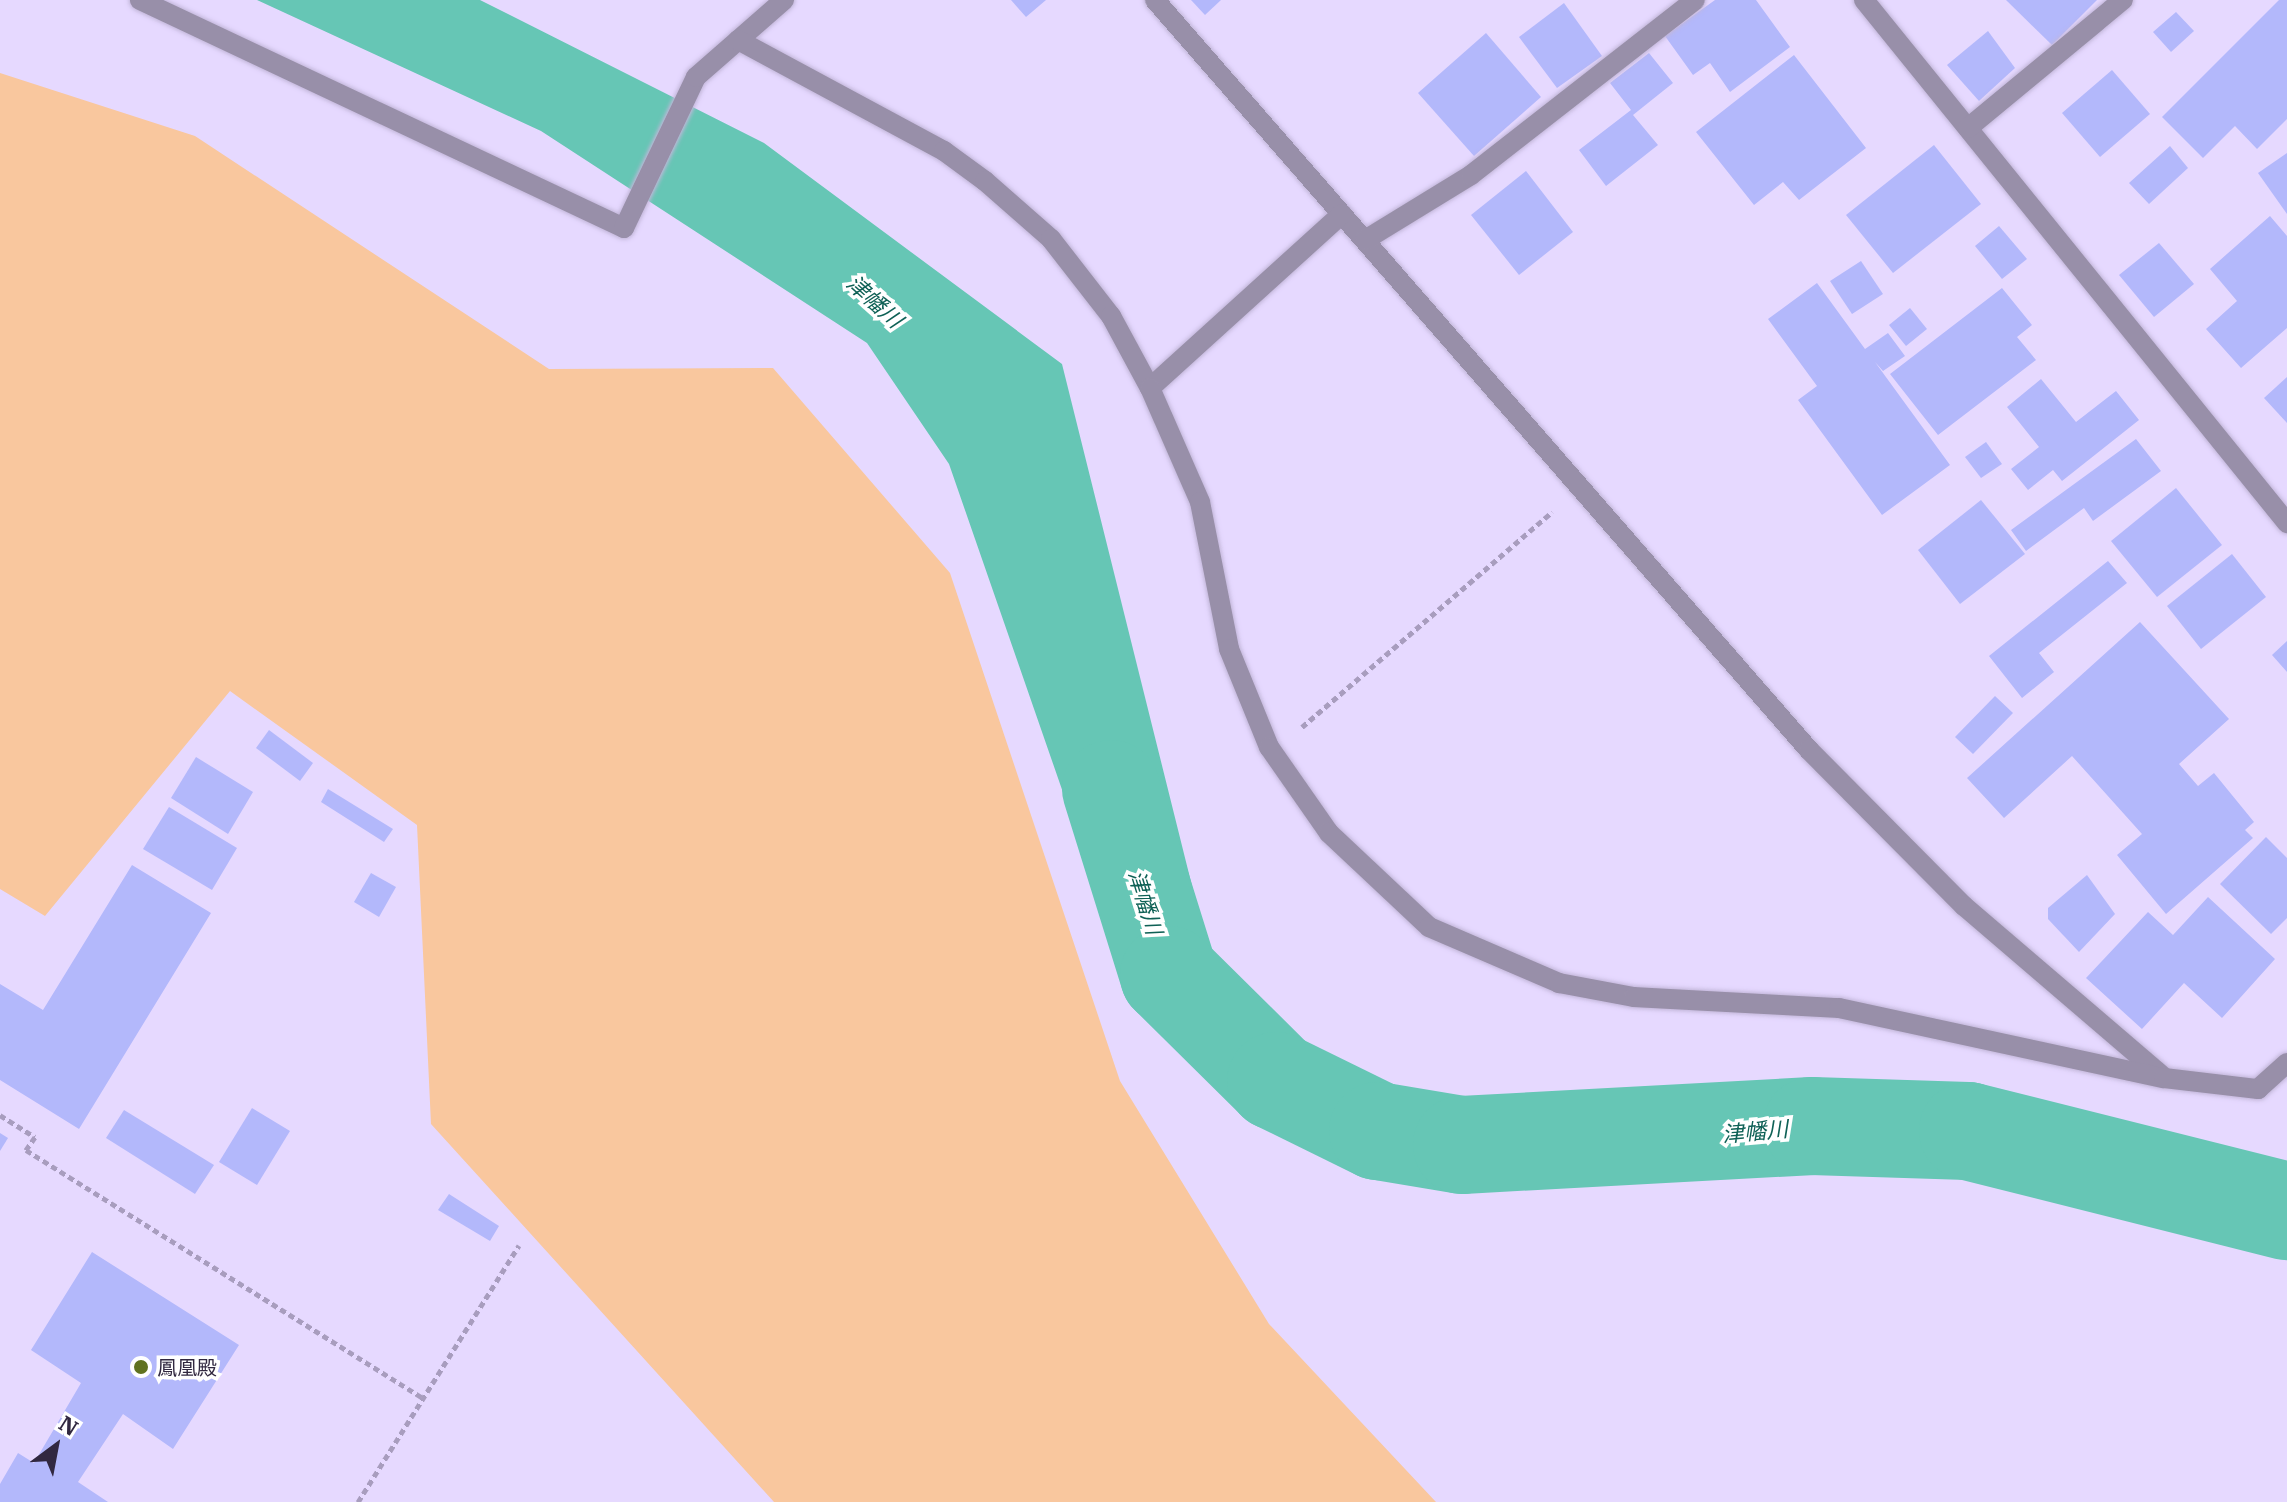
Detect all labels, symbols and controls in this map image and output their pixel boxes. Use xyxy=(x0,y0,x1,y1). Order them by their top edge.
water label: 津幡川 xyxy=(842,269,908,333)
water label: 津幡川 xyxy=(1124,867,1168,937)
water label: 津幡川 xyxy=(1721,1115,1789,1147)
place label: 鳳凰殿 xyxy=(157,1355,217,1379)
marker: 鳳凰殿 xyxy=(132,1358,150,1376)
north arrow xyxy=(16,1406,96,1486)
text: N xyxy=(54,1408,84,1442)

